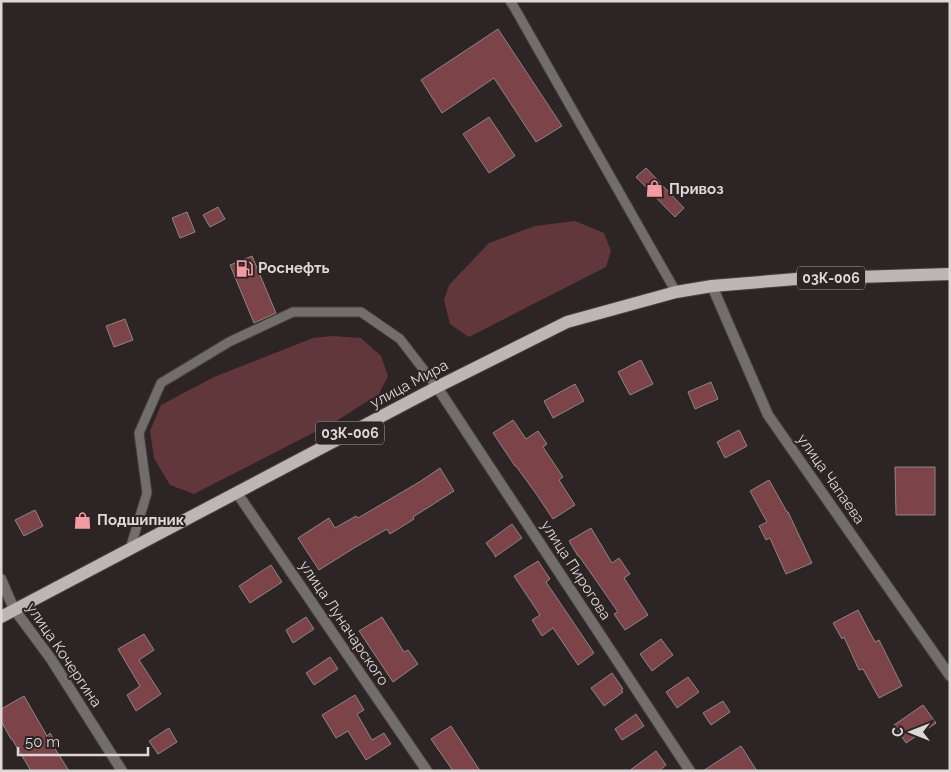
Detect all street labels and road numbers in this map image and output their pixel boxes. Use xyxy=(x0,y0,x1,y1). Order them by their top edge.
road number: 03К-006 xyxy=(797,266,865,290)
street label: улица Мира xyxy=(367,356,451,412)
road number: 03К-006 xyxy=(316,422,384,444)
street label: улица Чапаева xyxy=(793,431,869,527)
street label: улица Пирогова xyxy=(537,517,615,623)
street label: улица Луначарского xyxy=(295,557,393,689)
street label: улица Кочергина xyxy=(22,599,106,711)

